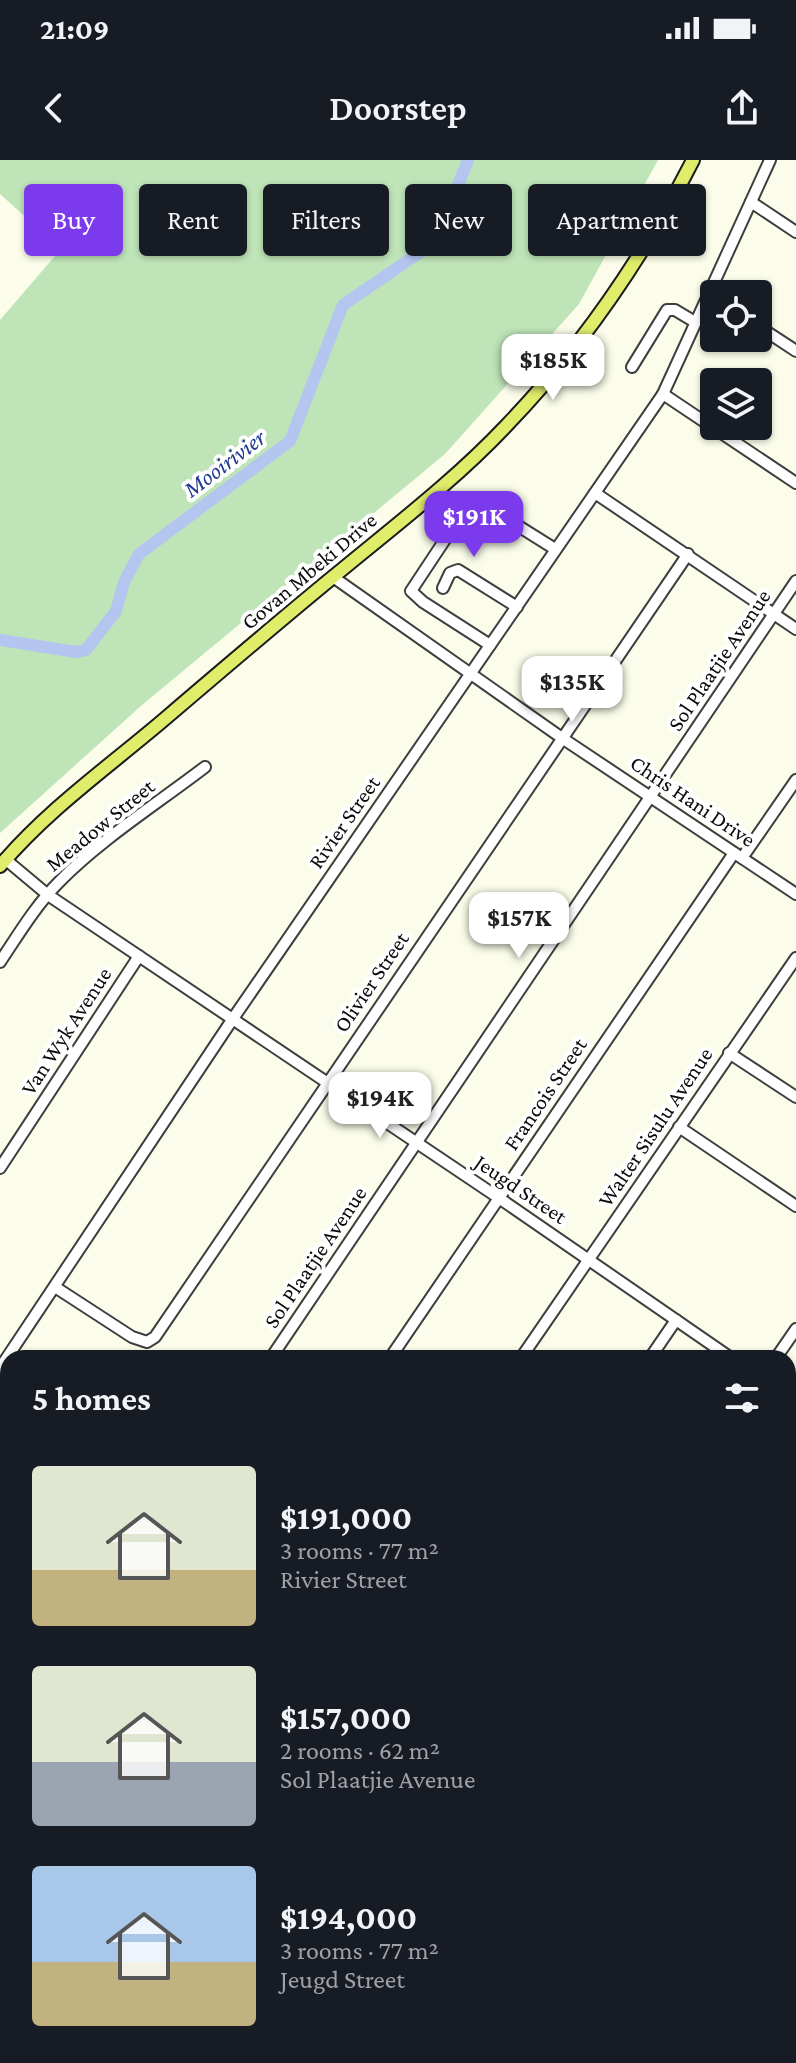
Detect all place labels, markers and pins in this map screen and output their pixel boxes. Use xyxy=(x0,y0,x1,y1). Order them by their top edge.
pin: $185K xyxy=(497,334,609,402)
pin: $191K xyxy=(418,491,530,559)
pin: $135K xyxy=(516,656,628,724)
pin: $157K xyxy=(463,892,575,960)
pin: $194K xyxy=(324,1072,436,1140)

